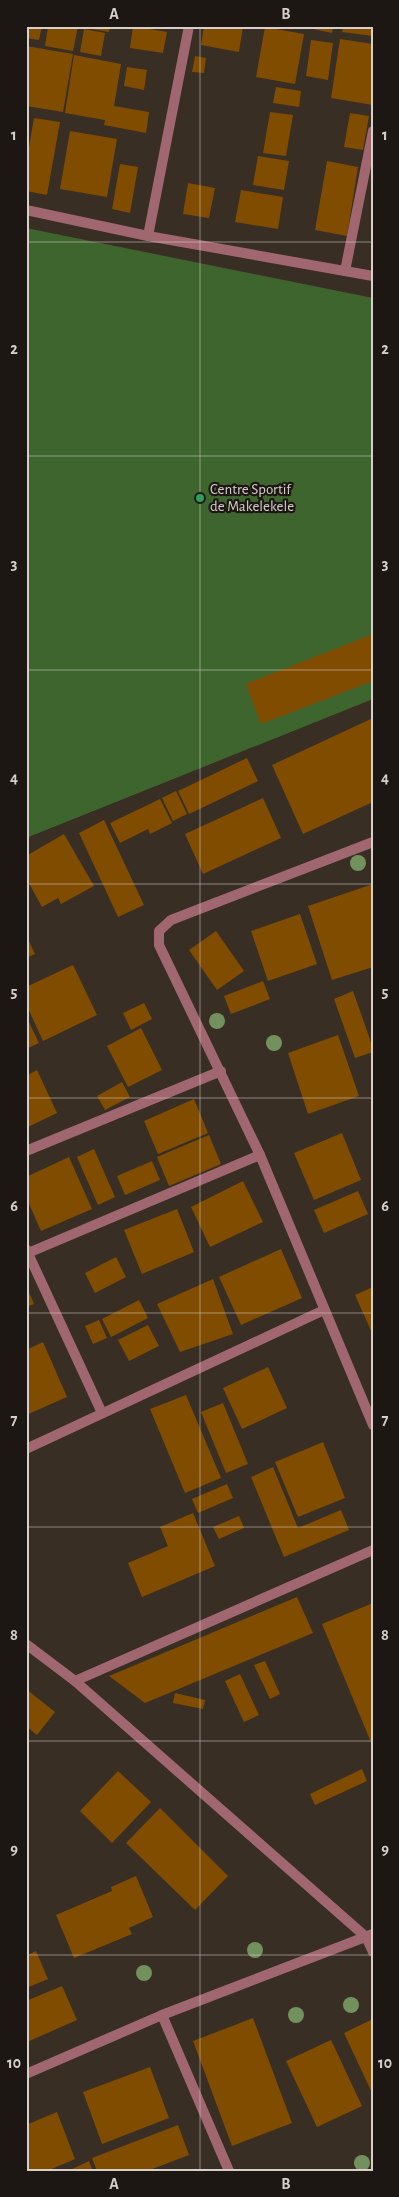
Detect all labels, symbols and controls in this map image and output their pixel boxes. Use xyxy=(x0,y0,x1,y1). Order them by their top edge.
text: A xyxy=(109,6,119,22)
text: B xyxy=(281,6,291,22)
text: 1 xyxy=(11,127,17,143)
text: 1 xyxy=(382,127,388,143)
text: 2 xyxy=(10,341,18,357)
text: 2 xyxy=(381,341,389,357)
place label: Centre Sportif de Makelekele xyxy=(210,482,294,514)
marker: Centre Sportif de Makelekele xyxy=(194,492,206,504)
text: 3 xyxy=(11,556,18,572)
text: 3 xyxy=(382,556,389,572)
text: 4 xyxy=(10,770,18,786)
text: 4 xyxy=(381,770,389,786)
text: 5 xyxy=(11,984,18,1000)
text: 5 xyxy=(382,984,389,1000)
text: 6 xyxy=(10,1198,18,1214)
text: 6 xyxy=(381,1198,389,1214)
text: 7 xyxy=(11,1412,18,1428)
text: 7 xyxy=(382,1412,389,1428)
text: 8 xyxy=(10,1627,18,1643)
text: 8 xyxy=(381,1627,389,1643)
text: 9 xyxy=(10,1841,18,1857)
text: 9 xyxy=(381,1841,389,1857)
text: 10 xyxy=(7,2055,21,2071)
text: 10 xyxy=(378,2055,392,2071)
text: A xyxy=(109,2176,119,2192)
text: B xyxy=(281,2176,291,2192)

